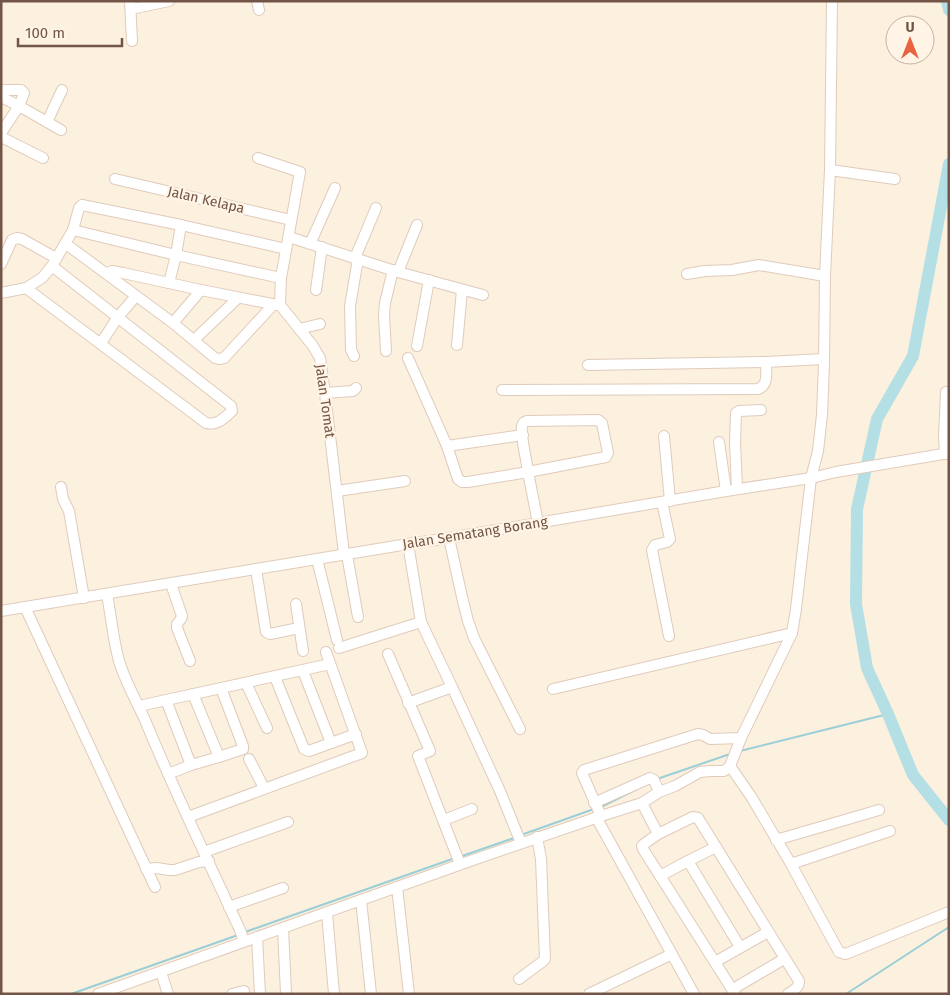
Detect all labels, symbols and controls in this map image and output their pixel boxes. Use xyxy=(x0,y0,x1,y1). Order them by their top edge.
scale bar xyxy=(18,15,121,47)
north arrow xyxy=(885,15,935,65)
text: U xyxy=(905,19,915,36)
text: 100 m xyxy=(25,24,65,42)
street label: Jalan Kelapa xyxy=(166,183,246,217)
street label: Jalan Tomat xyxy=(311,363,339,440)
street label: Jalan Sematang Borang xyxy=(401,513,549,553)

